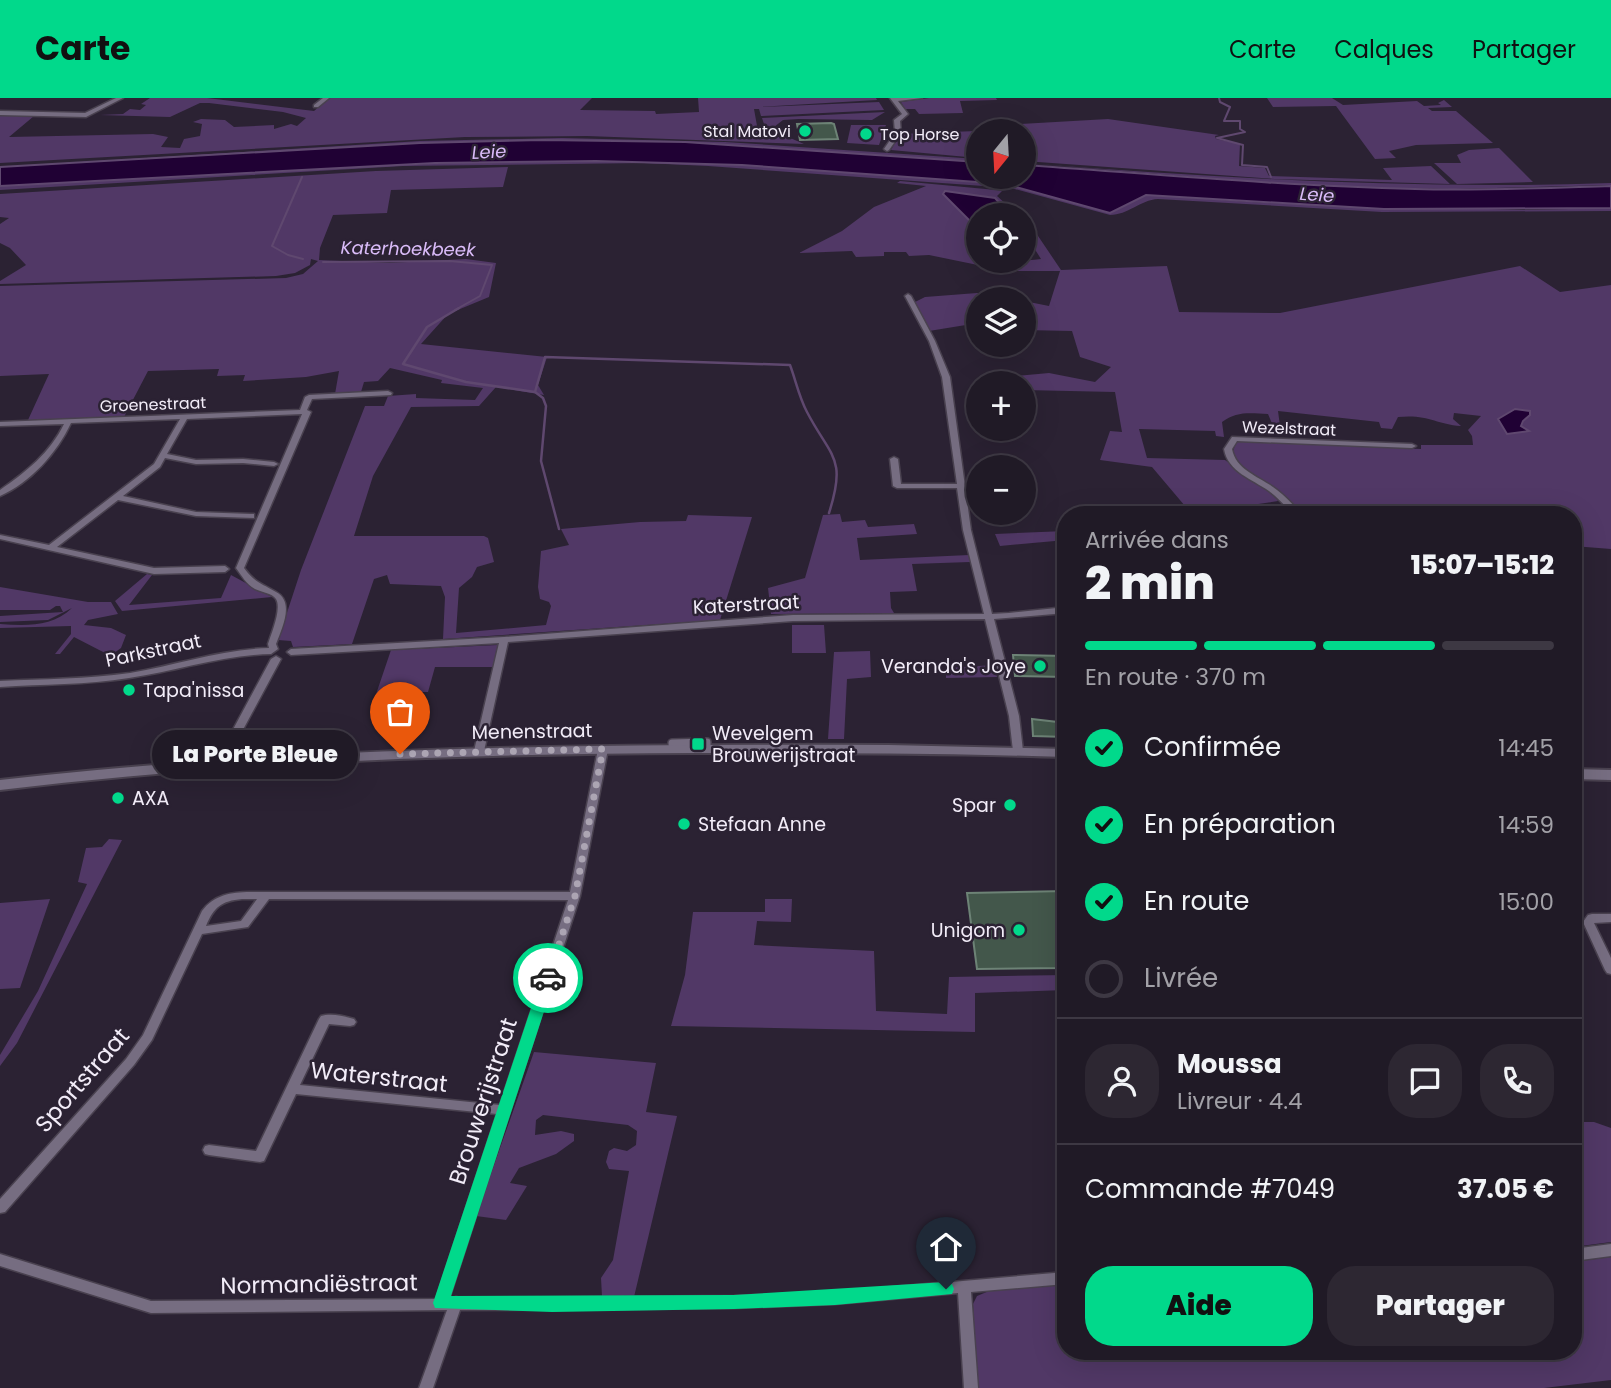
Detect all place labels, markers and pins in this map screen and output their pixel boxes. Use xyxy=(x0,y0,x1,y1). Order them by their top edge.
place label: Stal Matovi xyxy=(703,120,791,143)
marker: Stal Matovi xyxy=(797,123,813,139)
place label: Top Horse xyxy=(880,123,960,146)
marker: Top Horse xyxy=(858,126,874,142)
place label: Veranda's Joye xyxy=(881,653,1026,680)
marker: Veranda's Joye xyxy=(1032,658,1048,674)
place label: Tapa'nissa xyxy=(143,677,244,704)
marker: Tapa'nissa xyxy=(121,682,137,698)
pin xyxy=(370,682,430,754)
place label: Wevelgem Brouwerijstraat xyxy=(712,720,855,769)
callout: La Porte Bleue xyxy=(152,730,358,778)
marker: Wevelgem Brouwerijstraat xyxy=(690,736,706,752)
place label: AXA xyxy=(132,785,170,812)
marker: AXA xyxy=(110,790,126,806)
place label: Spar xyxy=(952,792,996,819)
marker: Spar xyxy=(1002,797,1018,813)
place label: Stefaan Anne xyxy=(698,811,826,838)
marker: Stefaan Anne xyxy=(676,816,692,832)
place label: Unigom xyxy=(931,917,1005,944)
marker: Unigom xyxy=(1011,922,1027,938)
pin xyxy=(916,1217,976,1289)

